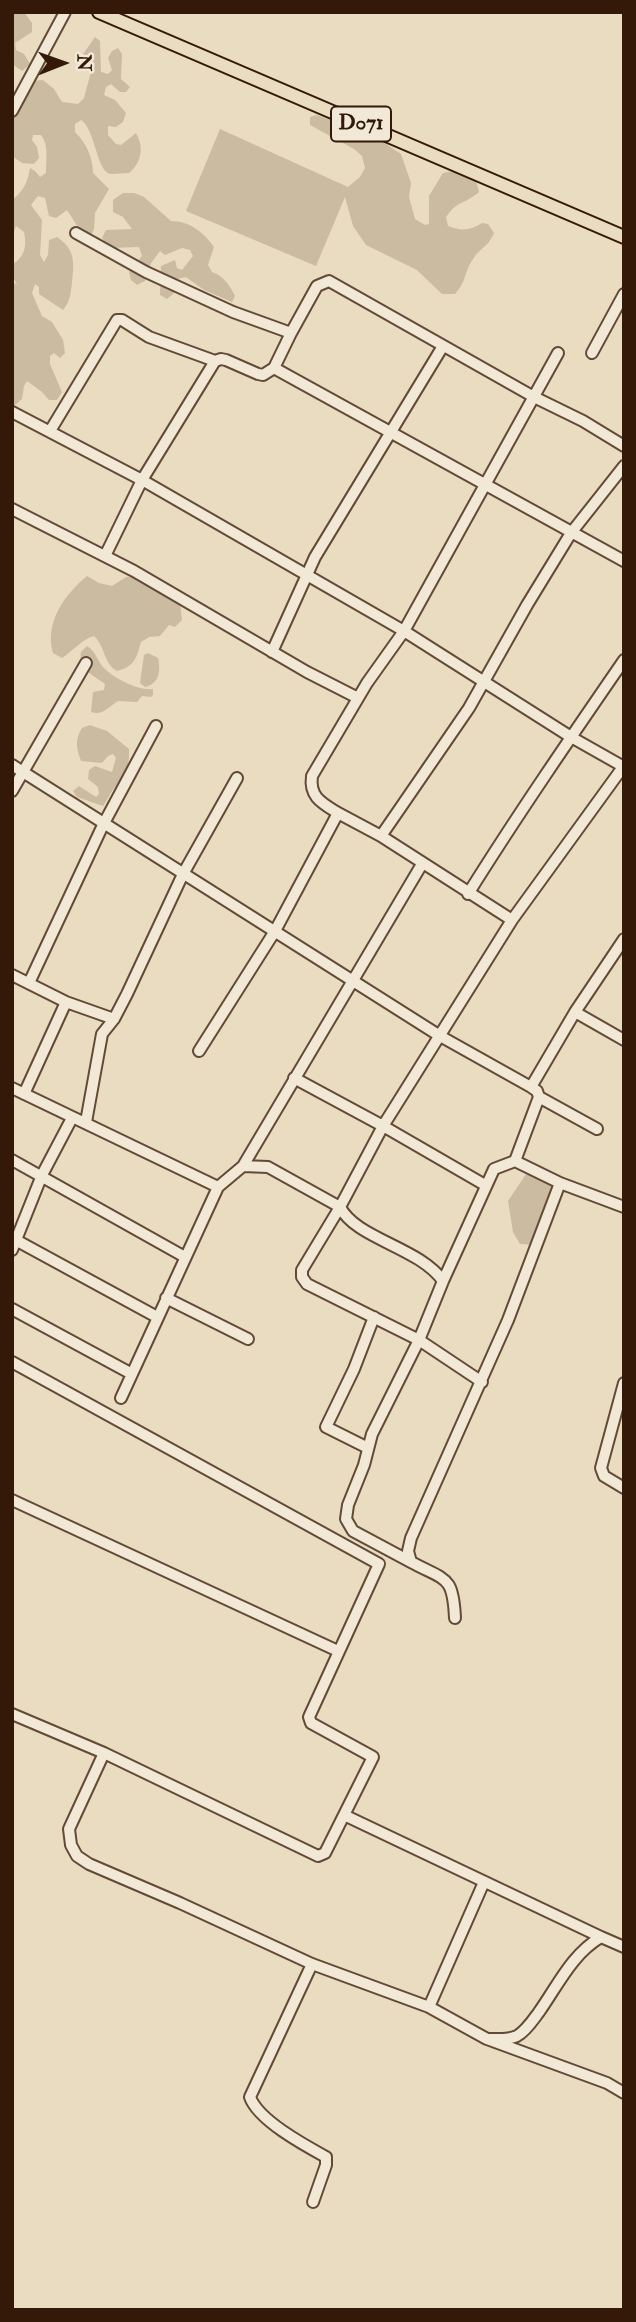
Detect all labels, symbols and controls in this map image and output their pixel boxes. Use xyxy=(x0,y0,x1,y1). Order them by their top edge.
north arrow xyxy=(28,28,98,98)
text: N xyxy=(72,54,96,71)
road number: D071 xyxy=(331,106,391,142)

